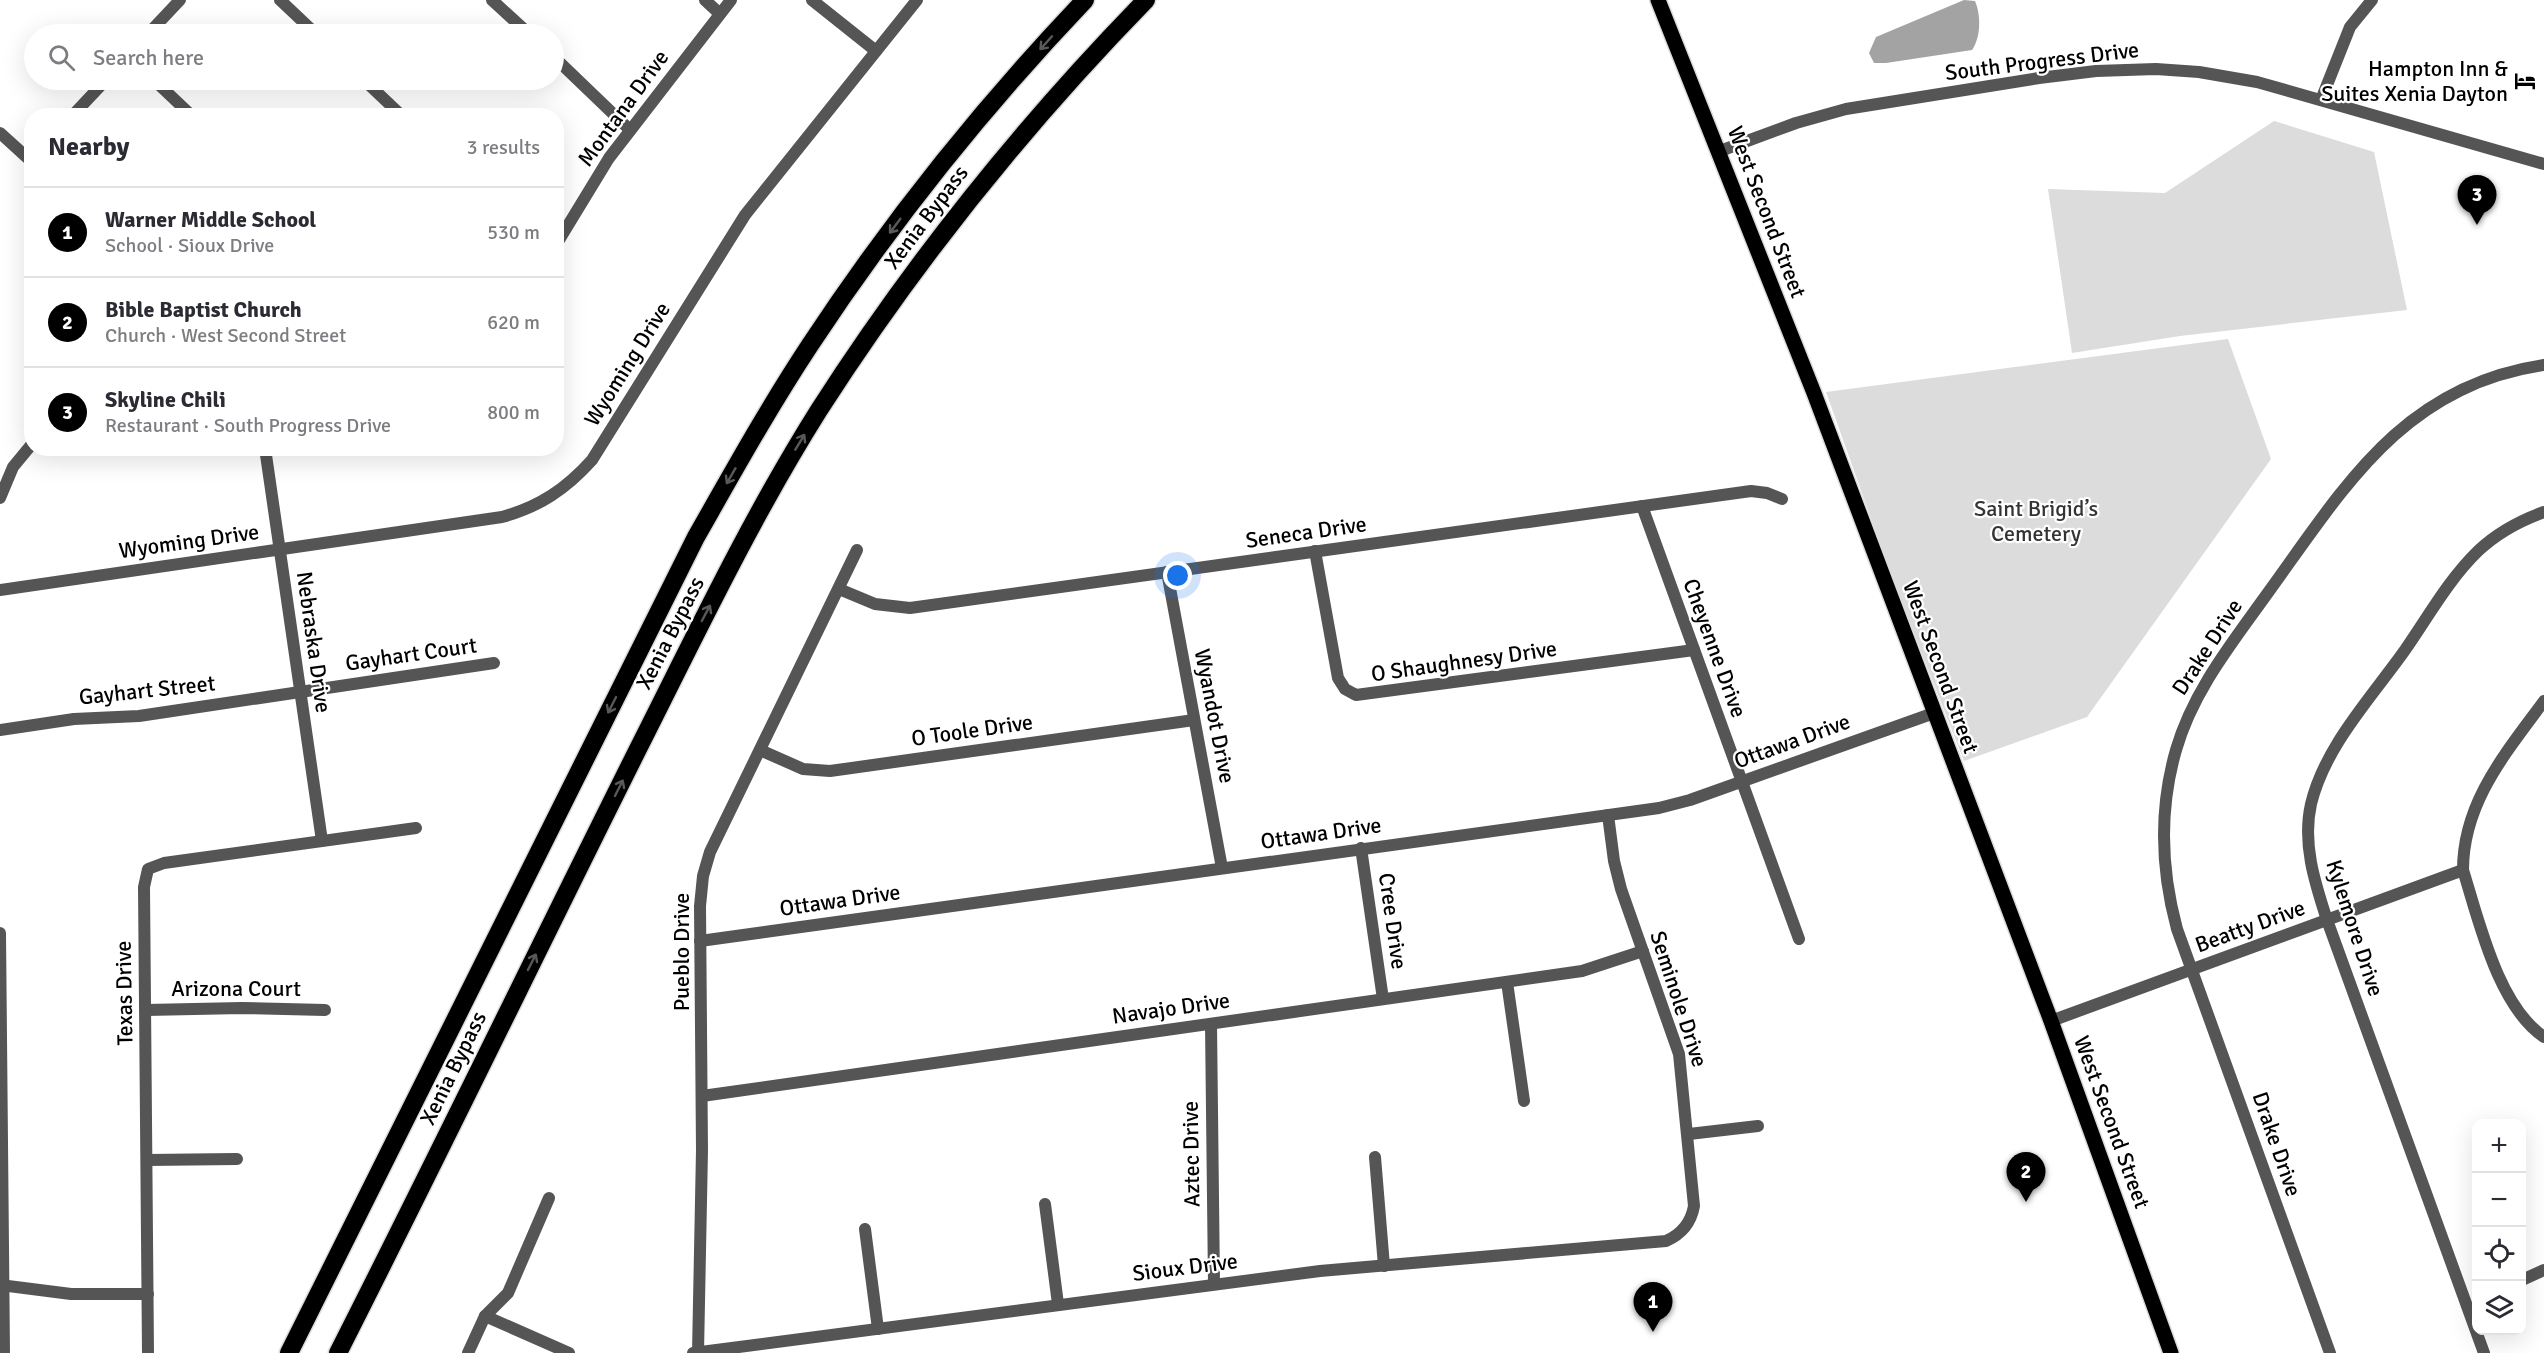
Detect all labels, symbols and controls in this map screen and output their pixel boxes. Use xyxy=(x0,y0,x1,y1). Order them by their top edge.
search box xyxy=(24,24,564,90)
one-way arrow xyxy=(1039,35,1053,50)
street label: South Progress Drive xyxy=(1944,36,2140,86)
icon: search xyxy=(45,41,78,74)
text: Search here xyxy=(93,44,204,71)
street label: Montana Drive xyxy=(572,45,674,171)
place label: Hampton Inn & Suites Xenia Dayton xyxy=(2321,55,2508,107)
hotel icon: Hampton Inn & Suites Xenia Dayton xyxy=(2513,69,2537,93)
street label: West Second Street xyxy=(1722,122,1812,302)
text: Nearby xyxy=(48,131,129,163)
text: 3 results xyxy=(467,135,540,160)
street label: Xenia Bypass xyxy=(878,160,974,274)
pin: 3 xyxy=(2458,176,2496,225)
text: Warner Middle School xyxy=(105,206,316,233)
one-way arrow xyxy=(888,217,901,233)
text: 1 xyxy=(62,220,73,245)
text: 530 m xyxy=(487,220,540,245)
text: School · Sioux Drive xyxy=(105,233,274,258)
text: Bible Baptist Church xyxy=(105,296,302,323)
street label: Wyoming Drive xyxy=(578,297,676,431)
text: 2 xyxy=(62,310,73,335)
text: 620 m xyxy=(487,310,540,335)
text: Church · West Second Street xyxy=(105,323,346,348)
text: Skyline Chili xyxy=(105,386,226,413)
text: 3 xyxy=(62,400,73,425)
text: 800 m xyxy=(487,400,540,425)
text: Restaurant · South Progress Drive xyxy=(105,413,391,438)
one-way arrow xyxy=(794,434,806,451)
one-way arrow xyxy=(725,467,736,485)
park label: Saint Brigid’s Cemetery xyxy=(1974,495,2098,547)
street label: Seneca Drive xyxy=(1244,510,1368,554)
street label: Wyoming Drive xyxy=(117,518,261,564)
your location xyxy=(1163,561,1192,590)
street label: Nebraska Drive xyxy=(291,570,337,714)
street label: Xenia Bypass xyxy=(630,572,710,694)
street label: Cheyenne Drive xyxy=(1677,575,1753,721)
street label: West Second Street xyxy=(1897,577,1985,757)
street label: Drake Drive xyxy=(2166,594,2248,700)
one-way arrow xyxy=(700,605,712,622)
street label: Gayhart Court xyxy=(344,631,479,677)
street label: O Shaughnesy Drive xyxy=(1369,635,1559,687)
street label: Wyandot Drive xyxy=(1189,646,1241,786)
street label: Gayhart Street xyxy=(78,669,217,711)
one-way arrow xyxy=(605,696,617,714)
street label: O Toole Drive xyxy=(909,708,1035,752)
street label: Ottawa Drive xyxy=(1730,708,1854,774)
one-way arrow xyxy=(614,779,625,797)
street label: Ottawa Drive xyxy=(1259,811,1383,855)
street label: Kylemore Drive xyxy=(2320,856,2390,1000)
street label: Cree Drive xyxy=(1373,871,1413,971)
street label: Ottawa Drive xyxy=(778,878,902,922)
street label: Pueblo Drive xyxy=(668,893,695,1011)
street label: Beatty Drive xyxy=(2191,894,2309,958)
street label: Seminole Drive xyxy=(1644,928,1714,1070)
street label: Texas Drive xyxy=(110,940,138,1046)
one-way arrow xyxy=(527,954,539,972)
street label: Arizona Court xyxy=(171,975,301,1002)
street label: Navajo Drive xyxy=(1110,986,1232,1030)
street label: Xenia Bypass xyxy=(414,1007,492,1129)
street label: West Second Street xyxy=(2068,1032,2156,1212)
street label: Drake Drive xyxy=(2246,1088,2308,1200)
street label: Aztec Drive xyxy=(1177,1101,1205,1207)
map controls xyxy=(2472,1119,2526,1335)
button: + xyxy=(2472,1119,2526,1173)
pin: 2 xyxy=(2006,1152,2046,1202)
button: − xyxy=(2472,1173,2526,1227)
button: locate xyxy=(2472,1227,2526,1281)
street label: Sioux Drive xyxy=(1131,1247,1239,1287)
button: layers xyxy=(2472,1281,2526,1335)
pin: 1 xyxy=(1634,1282,1672,1332)

